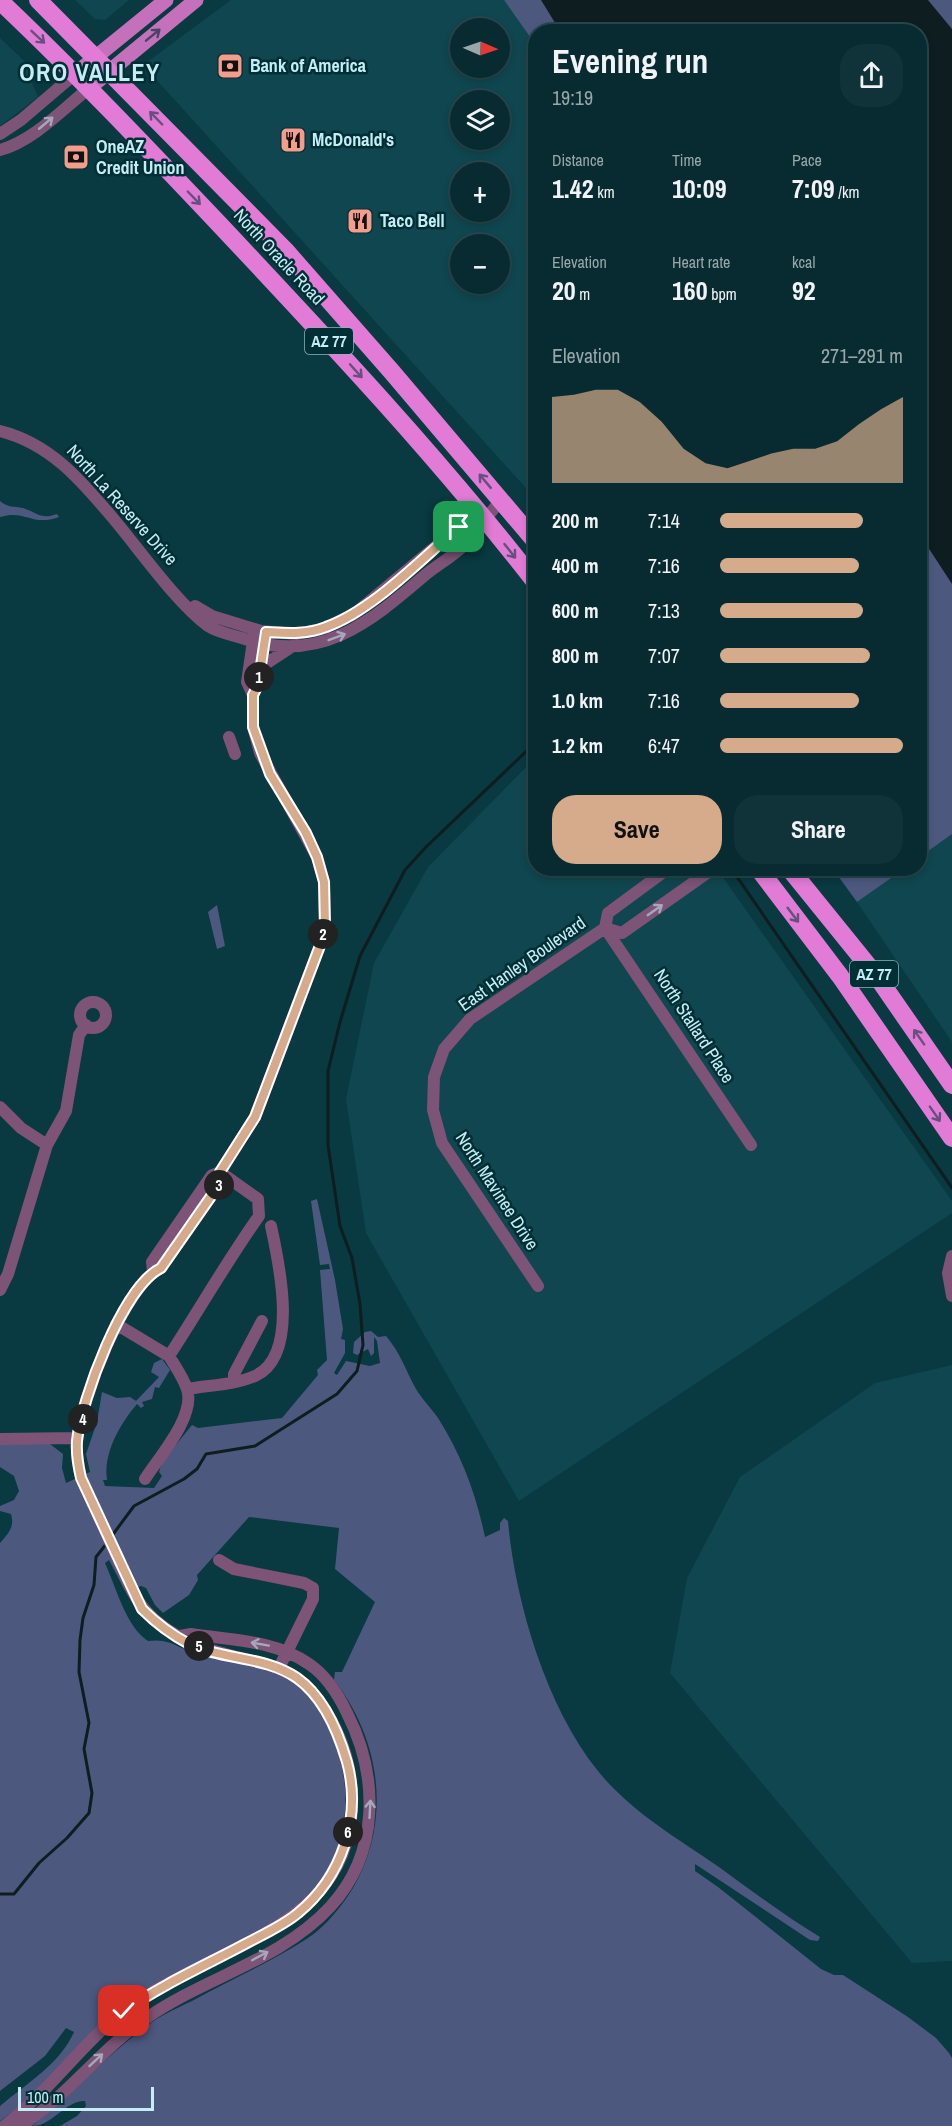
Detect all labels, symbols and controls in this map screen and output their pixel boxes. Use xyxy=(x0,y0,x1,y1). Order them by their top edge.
north arrow xyxy=(450,18,510,78)
map controls xyxy=(450,18,510,294)
one-way arrow xyxy=(145,29,161,42)
one-way arrow xyxy=(30,30,45,44)
text: Evening run xyxy=(552,39,708,83)
button: share xyxy=(840,44,903,107)
bank icon: Bank of America xyxy=(215,51,245,81)
place label: Bank of America xyxy=(250,53,367,78)
district label: ORO VALLEY xyxy=(19,56,161,88)
text: 19:19 xyxy=(552,84,593,111)
button: layers xyxy=(450,90,510,150)
one-way arrow xyxy=(149,111,164,126)
one-way arrow xyxy=(38,116,54,129)
restaurant icon: McDonald's xyxy=(278,125,308,155)
place label: McDonald's xyxy=(312,127,394,152)
place label: OneAZ Credit Union xyxy=(96,134,185,180)
bank icon: OneAZ Credit Union xyxy=(61,142,91,172)
text: Distance xyxy=(552,149,604,171)
text: Time xyxy=(672,149,702,171)
text: Pace xyxy=(792,149,822,171)
button: + xyxy=(450,162,510,222)
text: 1.42 xyxy=(552,171,594,206)
text: 10:09 xyxy=(672,171,727,206)
text: 7:09 xyxy=(792,171,835,206)
text: km xyxy=(594,181,615,203)
text: /km xyxy=(835,181,859,203)
one-way arrow xyxy=(187,190,201,205)
street label: North Oracle Road xyxy=(228,203,330,310)
restaurant icon: Taco Bell xyxy=(345,206,375,236)
place label: Taco Bell xyxy=(380,208,445,233)
button: − xyxy=(450,234,510,294)
text: Elevation xyxy=(552,251,607,273)
text: Heart rate xyxy=(672,251,730,273)
text: kcal xyxy=(792,251,815,273)
text: 20 xyxy=(552,273,576,308)
text: 160 xyxy=(672,273,708,308)
text: 92 xyxy=(792,273,816,308)
text: m xyxy=(576,283,590,305)
text: bpm xyxy=(708,283,737,305)
road number: AZ 77 xyxy=(305,328,353,354)
text: Elevation xyxy=(552,342,620,369)
text: 271–291 m xyxy=(821,342,903,369)
one-way arrow xyxy=(349,363,363,378)
street label: North La Reserve Drive xyxy=(61,439,184,571)
one-way arrow xyxy=(478,474,492,489)
pin xyxy=(433,501,484,552)
text: 200 m xyxy=(552,507,599,534)
text: 7:14 xyxy=(648,507,680,534)
icon: arrive xyxy=(442,510,475,543)
one-way arrow xyxy=(504,542,517,558)
text: 400 m xyxy=(552,552,599,579)
text: 7:16 xyxy=(648,552,680,579)
text: 600 m xyxy=(552,597,599,624)
text: 7:13 xyxy=(648,597,680,624)
one-way arrow xyxy=(327,630,346,641)
text: 800 m xyxy=(552,642,599,669)
text: 7:07 xyxy=(648,642,680,669)
pin: 1 xyxy=(244,662,274,692)
text: 1 xyxy=(255,666,263,688)
text: 1.0 km xyxy=(552,687,603,714)
text: 7:16 xyxy=(648,687,680,714)
text: 1.2 km xyxy=(552,732,603,759)
text: 6:47 xyxy=(648,732,680,759)
button: Save xyxy=(552,795,722,864)
button: Share xyxy=(734,795,903,864)
one-way arrow xyxy=(647,904,663,916)
one-way arrow xyxy=(786,907,799,923)
street label: East Hanley Boulevard xyxy=(453,910,590,1017)
pin: 2 xyxy=(308,919,338,949)
text: 2 xyxy=(319,923,327,945)
road number: AZ 77 xyxy=(850,961,898,987)
street label: North Stallard Place xyxy=(648,964,741,1088)
one-way arrow xyxy=(913,1029,925,1045)
one-way arrow xyxy=(929,1106,941,1122)
street label: North Mavinee Drive xyxy=(450,1127,545,1255)
pin: 3 xyxy=(204,1170,234,1200)
text: 3 xyxy=(215,1174,223,1196)
pin: 4 xyxy=(68,1404,98,1434)
text: 4 xyxy=(79,1408,87,1430)
pin: 5 xyxy=(184,1631,214,1661)
text: 5 xyxy=(195,1635,203,1657)
one-way arrow xyxy=(251,1638,271,1649)
one-way arrow xyxy=(364,1799,375,1819)
pin: 6 xyxy=(333,1817,363,1847)
text: 6 xyxy=(344,1821,352,1843)
one-way arrow xyxy=(251,1950,268,1962)
pin xyxy=(98,1985,149,2036)
icon: check xyxy=(107,1994,140,2027)
one-way arrow xyxy=(88,2053,103,2067)
scale bar xyxy=(18,2084,154,2112)
text: 100 m xyxy=(27,2086,63,2108)

